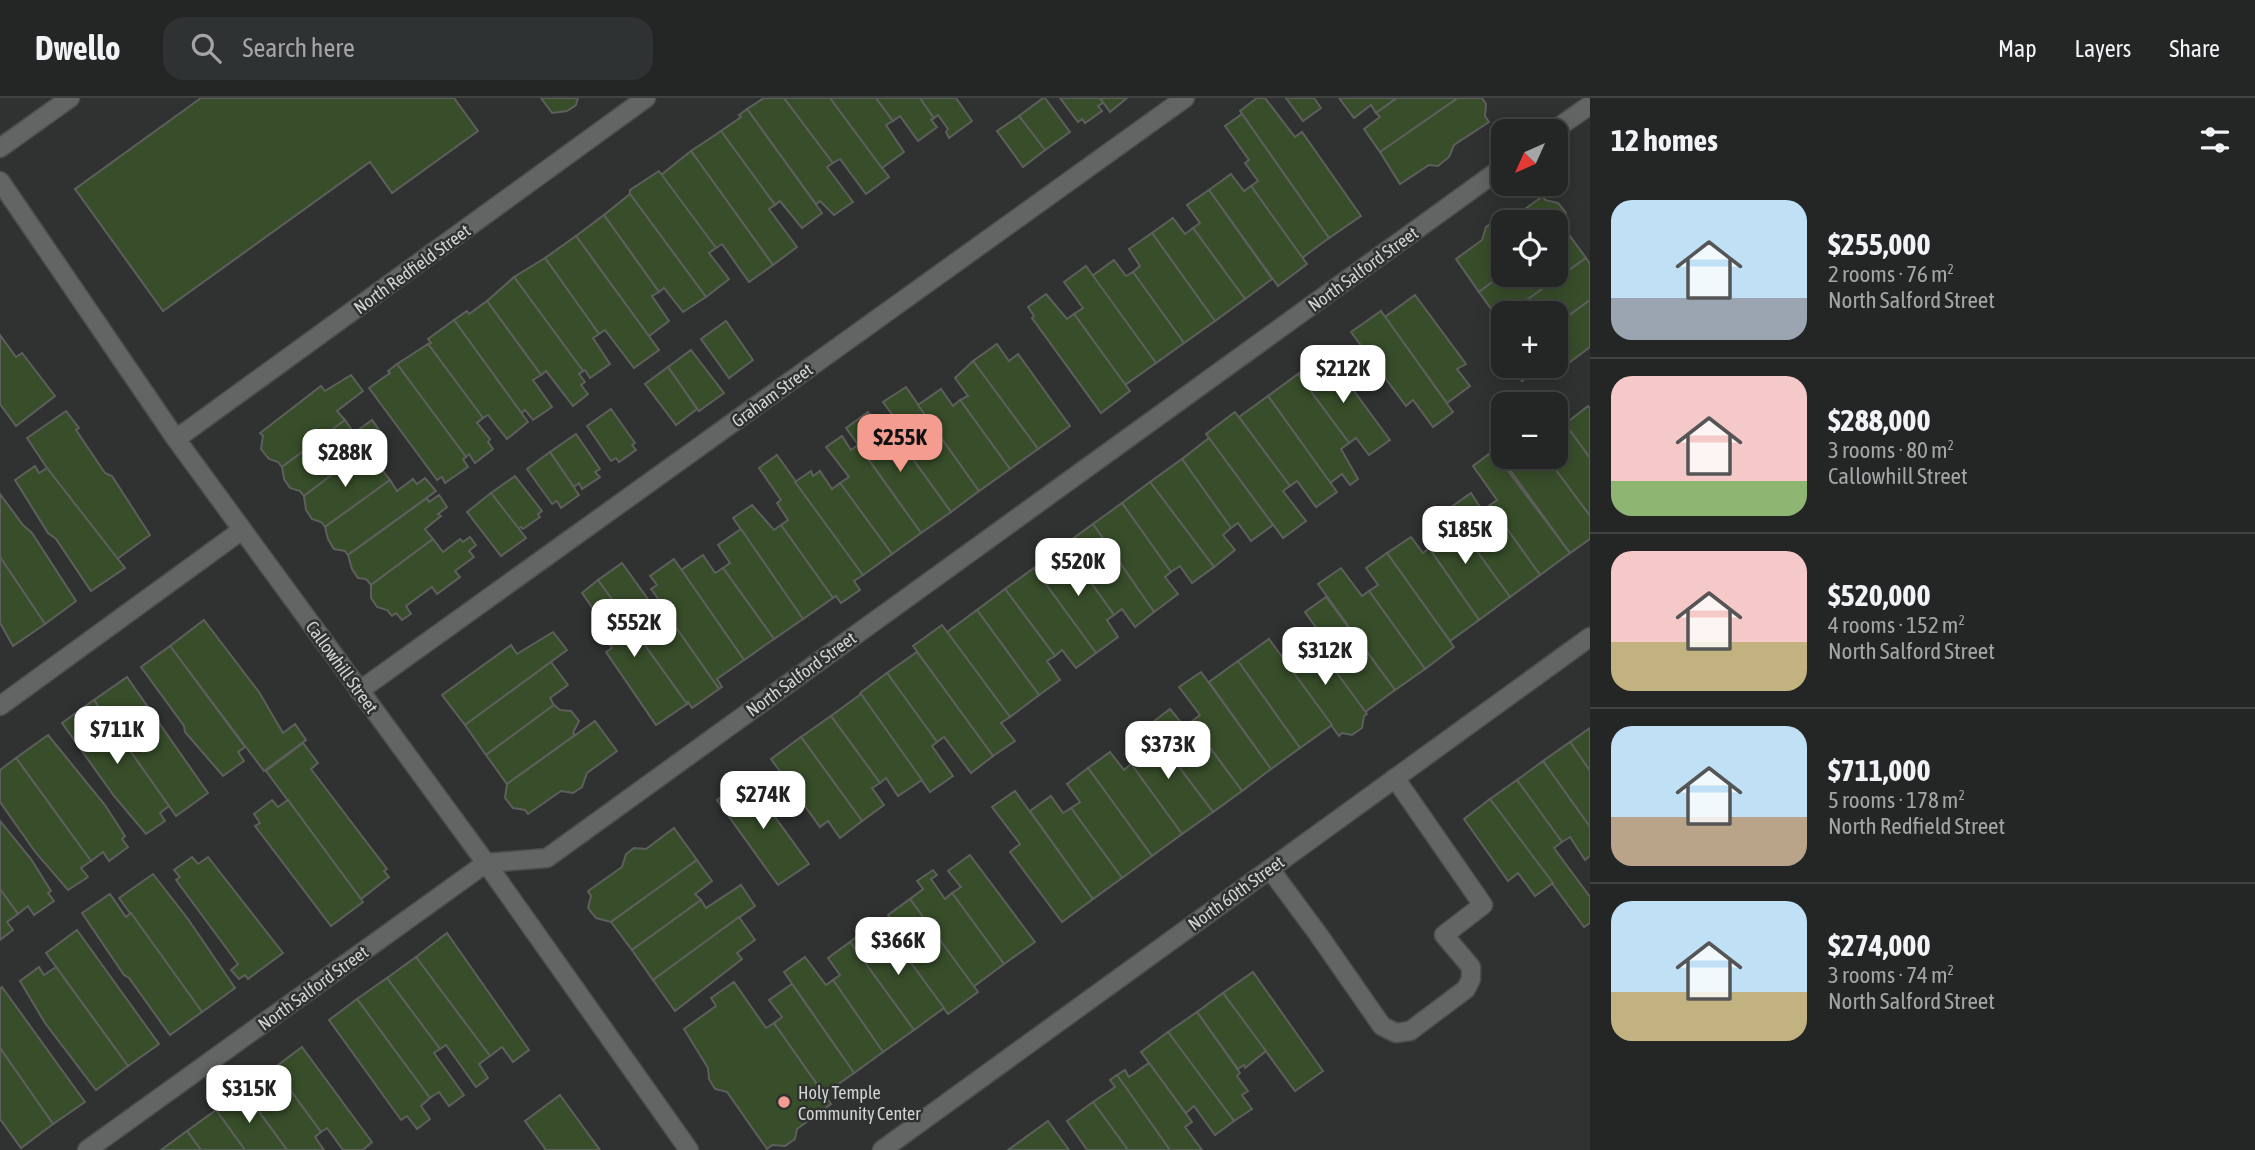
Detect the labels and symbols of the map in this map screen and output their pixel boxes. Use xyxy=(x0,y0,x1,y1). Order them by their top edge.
north arrow xyxy=(1491,119,1568,196)
street label: North Redfield Street xyxy=(350,220,474,318)
street label: North Salford Street xyxy=(1304,222,1422,316)
pin: $212K xyxy=(1294,345,1392,405)
street label: Graham Street xyxy=(727,359,817,431)
pin: $255K xyxy=(851,414,949,474)
pin: $288K xyxy=(296,430,394,489)
pin: $185K xyxy=(1416,506,1514,566)
pin: $520K xyxy=(1029,538,1127,598)
pin: $552K xyxy=(585,600,683,659)
street label: Callowhill Street xyxy=(301,617,383,717)
street label: North Salford Street xyxy=(742,627,860,721)
pin: $312K xyxy=(1276,628,1374,687)
pin: $711K xyxy=(68,706,166,766)
pin: $373K xyxy=(1119,722,1217,781)
pin: $274K xyxy=(714,772,812,831)
street label: North 60th Street xyxy=(1184,851,1288,935)
pin: $366K xyxy=(849,918,947,977)
street label: North Salford Street xyxy=(254,941,372,1035)
pin: $315K xyxy=(200,1066,298,1125)
place label: Holy Temple Community Center xyxy=(798,1082,921,1124)
marker: Holy Temple Community Center xyxy=(776,1094,792,1110)

